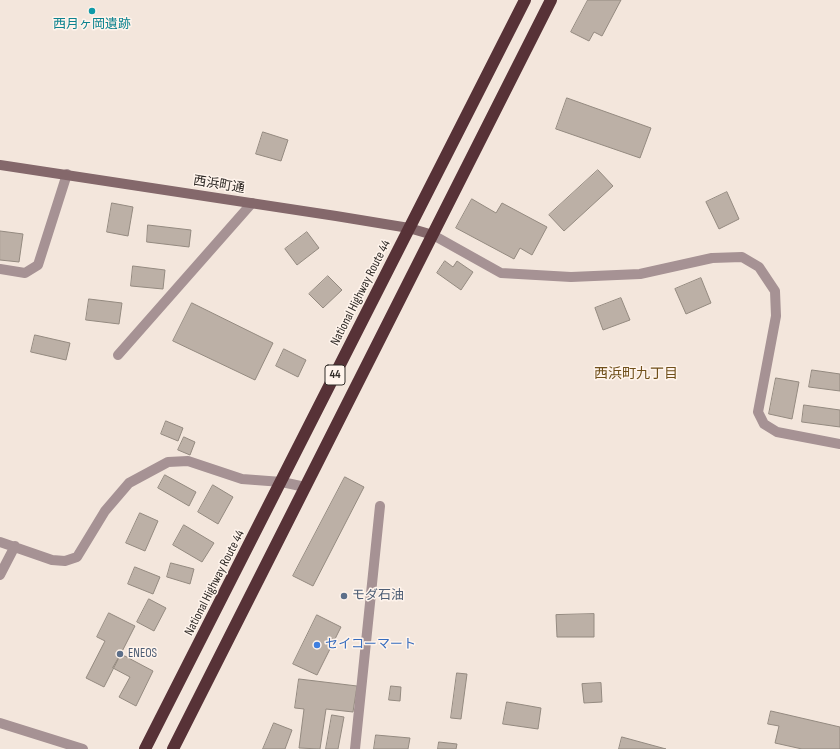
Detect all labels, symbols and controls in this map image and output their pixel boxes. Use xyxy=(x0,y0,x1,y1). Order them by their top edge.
marker: 西月ヶ岡遺跡 xyxy=(87,6,97,16)
place label: 西月ヶ岡遺跡 xyxy=(53,17,131,33)
street label: 西浜町通 xyxy=(192,173,246,197)
street label: National Highway Route 44 xyxy=(328,238,394,348)
road number: 44 xyxy=(325,365,345,385)
district label: 西浜町九丁目 xyxy=(594,366,678,382)
street label: National Highway Route 44 xyxy=(182,528,248,638)
place label: モダ石油 xyxy=(352,588,404,604)
marker: モダ石油 xyxy=(339,591,349,601)
place label: セイコーマート xyxy=(325,637,416,653)
marker: セイコーマート xyxy=(312,640,322,650)
place label: ENEOS xyxy=(128,646,157,662)
marker: ENEOS xyxy=(115,649,125,659)

